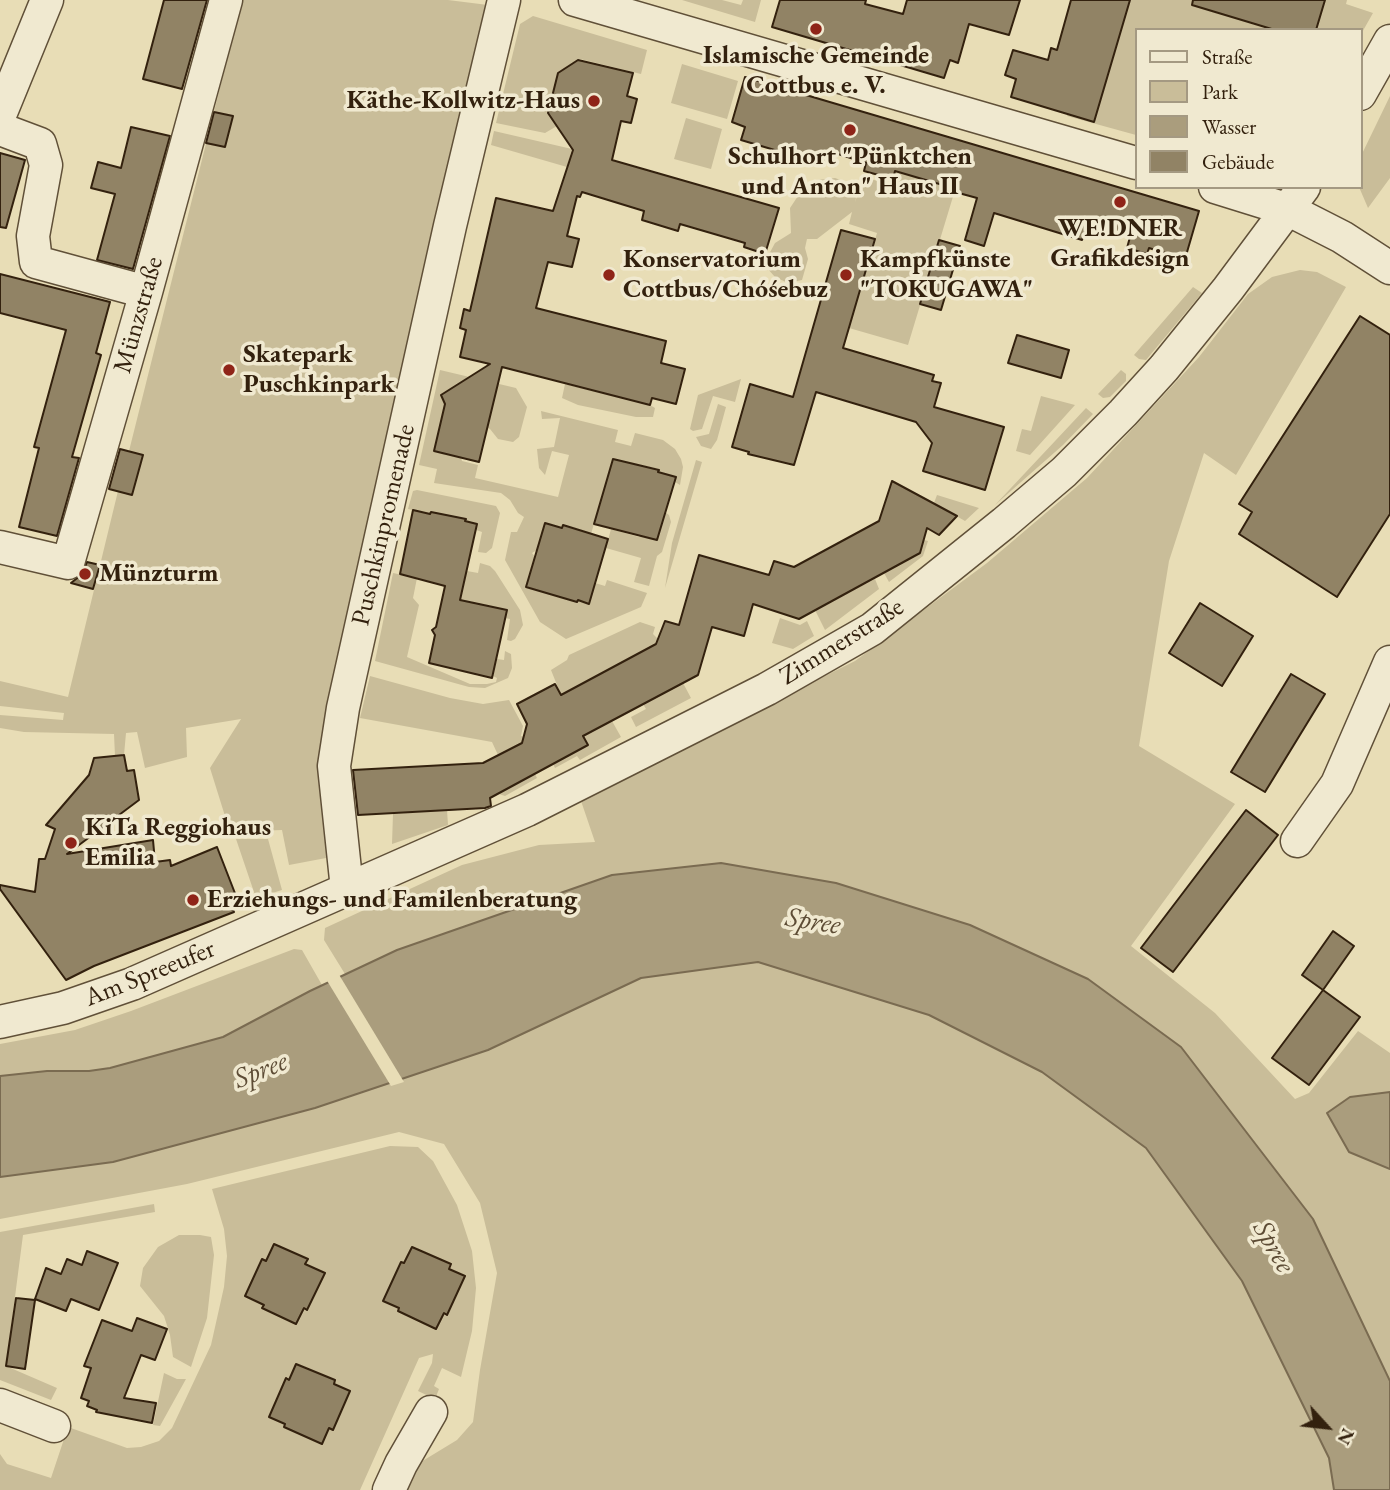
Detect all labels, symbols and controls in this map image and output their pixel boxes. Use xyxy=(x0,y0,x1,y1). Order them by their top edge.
marker: Islamische Gemeinde Cottbus e. V. xyxy=(808,21,824,37)
legend xyxy=(1134,28,1362,189)
place label: Islamische Gemeinde Cottbus e. V. xyxy=(703,40,929,102)
text: Straße xyxy=(1202,43,1253,70)
text: Park xyxy=(1202,78,1238,105)
place label: Käthe-Kollwitz-Haus xyxy=(347,85,580,117)
marker: Käthe-Kollwitz-Haus xyxy=(586,93,602,109)
text: Wasser xyxy=(1202,113,1256,140)
marker: Schulhort "Pünktchen und Anton" Haus II xyxy=(842,122,858,138)
place label: Schulhort "Pünktchen und Anton" Haus II xyxy=(728,141,972,202)
text: Gebäude xyxy=(1202,148,1274,175)
marker: WE!DNER Grafikdesign xyxy=(1112,194,1128,210)
place label: WE!DNER Grafikdesign xyxy=(1050,213,1190,274)
place label: Konservatorium Cottbus/Chóśebuz xyxy=(623,244,828,306)
place label: Kampfkünste "TOKUGAWA" xyxy=(860,244,1033,306)
street label: Münzstraße xyxy=(108,253,170,377)
marker: Konservatorium Cottbus/Chóśebuz xyxy=(601,267,617,283)
marker: Kampfkünste "TOKUGAWA" xyxy=(838,267,854,283)
place label: Skatepark Puschkinpark xyxy=(243,339,395,400)
marker: Skatepark Puschkinpark xyxy=(221,362,237,378)
street label: Puschkinpromenade xyxy=(346,421,422,629)
place label: Münzturm xyxy=(99,558,218,590)
marker: Münzturm xyxy=(77,566,93,582)
street label: Zimmerstraße xyxy=(774,592,910,692)
place label: KiTa Reggiohaus Emilia xyxy=(85,812,271,874)
marker: KiTa Reggiohaus Emilia xyxy=(63,835,79,851)
place label: Erziehungs- und Familenberatung xyxy=(207,884,577,916)
marker: Erziehungs- und Familenberatung xyxy=(185,892,201,908)
water label: Spree xyxy=(783,901,843,943)
street label: Am Spreeufer xyxy=(80,934,220,1014)
water label: Spree xyxy=(229,1045,293,1097)
water label: Spree xyxy=(1245,1215,1301,1279)
north arrow xyxy=(1292,1392,1362,1462)
text: N xyxy=(1332,1424,1361,1449)

